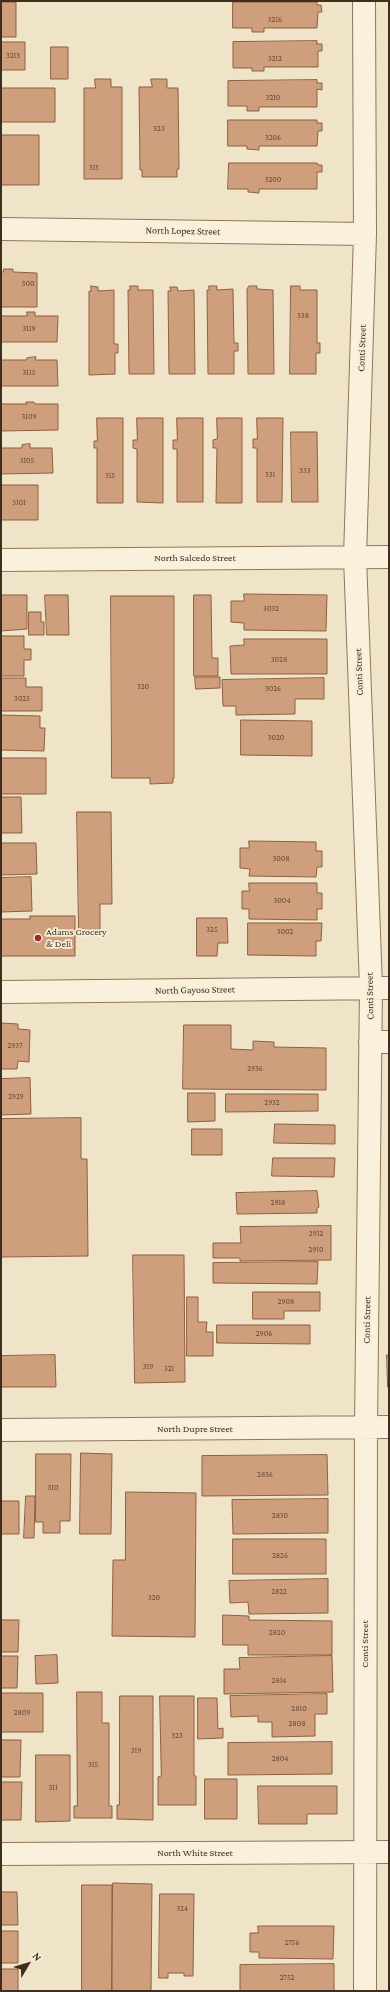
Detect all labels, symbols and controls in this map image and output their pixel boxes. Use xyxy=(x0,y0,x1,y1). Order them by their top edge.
house number: 3216 xyxy=(268,15,282,25)
house number: 3213 xyxy=(6,51,20,61)
house number: 3212 xyxy=(268,54,282,64)
house number: 3210 xyxy=(266,93,280,103)
house number: 323 xyxy=(153,124,165,134)
house number: 3206 xyxy=(265,133,281,143)
house number: 315 xyxy=(89,163,99,173)
house number: 3200 xyxy=(265,175,281,185)
street label: North Lopez Street xyxy=(146,224,220,238)
house number: 300 xyxy=(22,279,34,289)
house number: 338 xyxy=(297,311,309,321)
house number: 3119 xyxy=(22,324,36,334)
street label: Conti Street xyxy=(355,324,369,372)
house number: 3115 xyxy=(23,368,35,378)
house number: 3109 xyxy=(21,412,37,422)
house number: 3105 xyxy=(20,456,34,466)
house number: 333 xyxy=(299,466,311,476)
house number: 331 xyxy=(265,470,275,480)
house number: 315 xyxy=(105,471,115,481)
house number: 3101 xyxy=(12,498,26,508)
street label: North Salcedo Street xyxy=(154,552,236,564)
house number: 3032 xyxy=(263,604,279,614)
street label: Conti Street xyxy=(352,648,366,696)
house number: 3028 xyxy=(271,655,287,665)
house number: 320 xyxy=(137,682,149,692)
house number: 3026 xyxy=(265,684,281,694)
house number: 3025 xyxy=(14,694,30,704)
house number: 3020 xyxy=(268,733,284,743)
house number: 3008 xyxy=(272,854,290,864)
house number: 3004 xyxy=(274,896,290,906)
house number: 325 xyxy=(206,925,218,935)
place label: Adams Grocery & Deli xyxy=(46,926,107,950)
house number: 3002 xyxy=(277,927,293,937)
marker: Adams Grocery & Deli xyxy=(33,933,43,943)
street label: Conti Street xyxy=(364,972,376,1020)
street label: North Gayoso Street xyxy=(155,983,235,997)
house number: 2937 xyxy=(7,1041,23,1051)
house number: 2936 xyxy=(247,1064,263,1074)
house number: 2929 xyxy=(8,1092,24,1102)
house number: 2932 xyxy=(264,1098,280,1108)
house number: 2918 xyxy=(271,1198,285,1208)
house number: 2912 xyxy=(309,1229,323,1239)
house number: 2910 xyxy=(308,1245,324,1255)
street label: Conti Street xyxy=(361,1296,373,1344)
house number: 2908 xyxy=(278,1297,294,1307)
house number: 2906 xyxy=(256,1329,272,1339)
house number: 319 xyxy=(143,1362,153,1372)
house number: 321 xyxy=(164,1364,174,1374)
street label: North Dupre Street xyxy=(157,1423,233,1435)
house number: 2836 xyxy=(257,1470,273,1480)
house number: 310 xyxy=(48,1483,58,1493)
house number: 2830 xyxy=(272,1511,288,1521)
house number: 2826 xyxy=(272,1551,288,1561)
house number: 2822 xyxy=(271,1587,287,1597)
house number: 320 xyxy=(148,1593,160,1603)
street label: Conti Street xyxy=(359,1620,371,1668)
house number: 2820 xyxy=(269,1628,285,1638)
house number: 2814 xyxy=(272,1676,286,1686)
house number: 2810 xyxy=(291,1704,307,1714)
house number: 2809 xyxy=(14,1708,30,1718)
house number: 2808 xyxy=(289,1719,305,1729)
house number: 323 xyxy=(171,1731,183,1741)
house number: 319 xyxy=(131,1746,141,1756)
house number: 2804 xyxy=(272,1754,288,1764)
house number: 315 xyxy=(88,1760,98,1770)
house number: 311 xyxy=(48,1783,58,1793)
street label: North White Street xyxy=(157,1847,233,1859)
house number: 324 xyxy=(176,1904,188,1914)
house number: 2756 xyxy=(284,1938,300,1948)
north arrow xyxy=(8,1944,48,1984)
text: N xyxy=(30,1950,44,1963)
house number: 2752 xyxy=(280,1973,294,1983)

